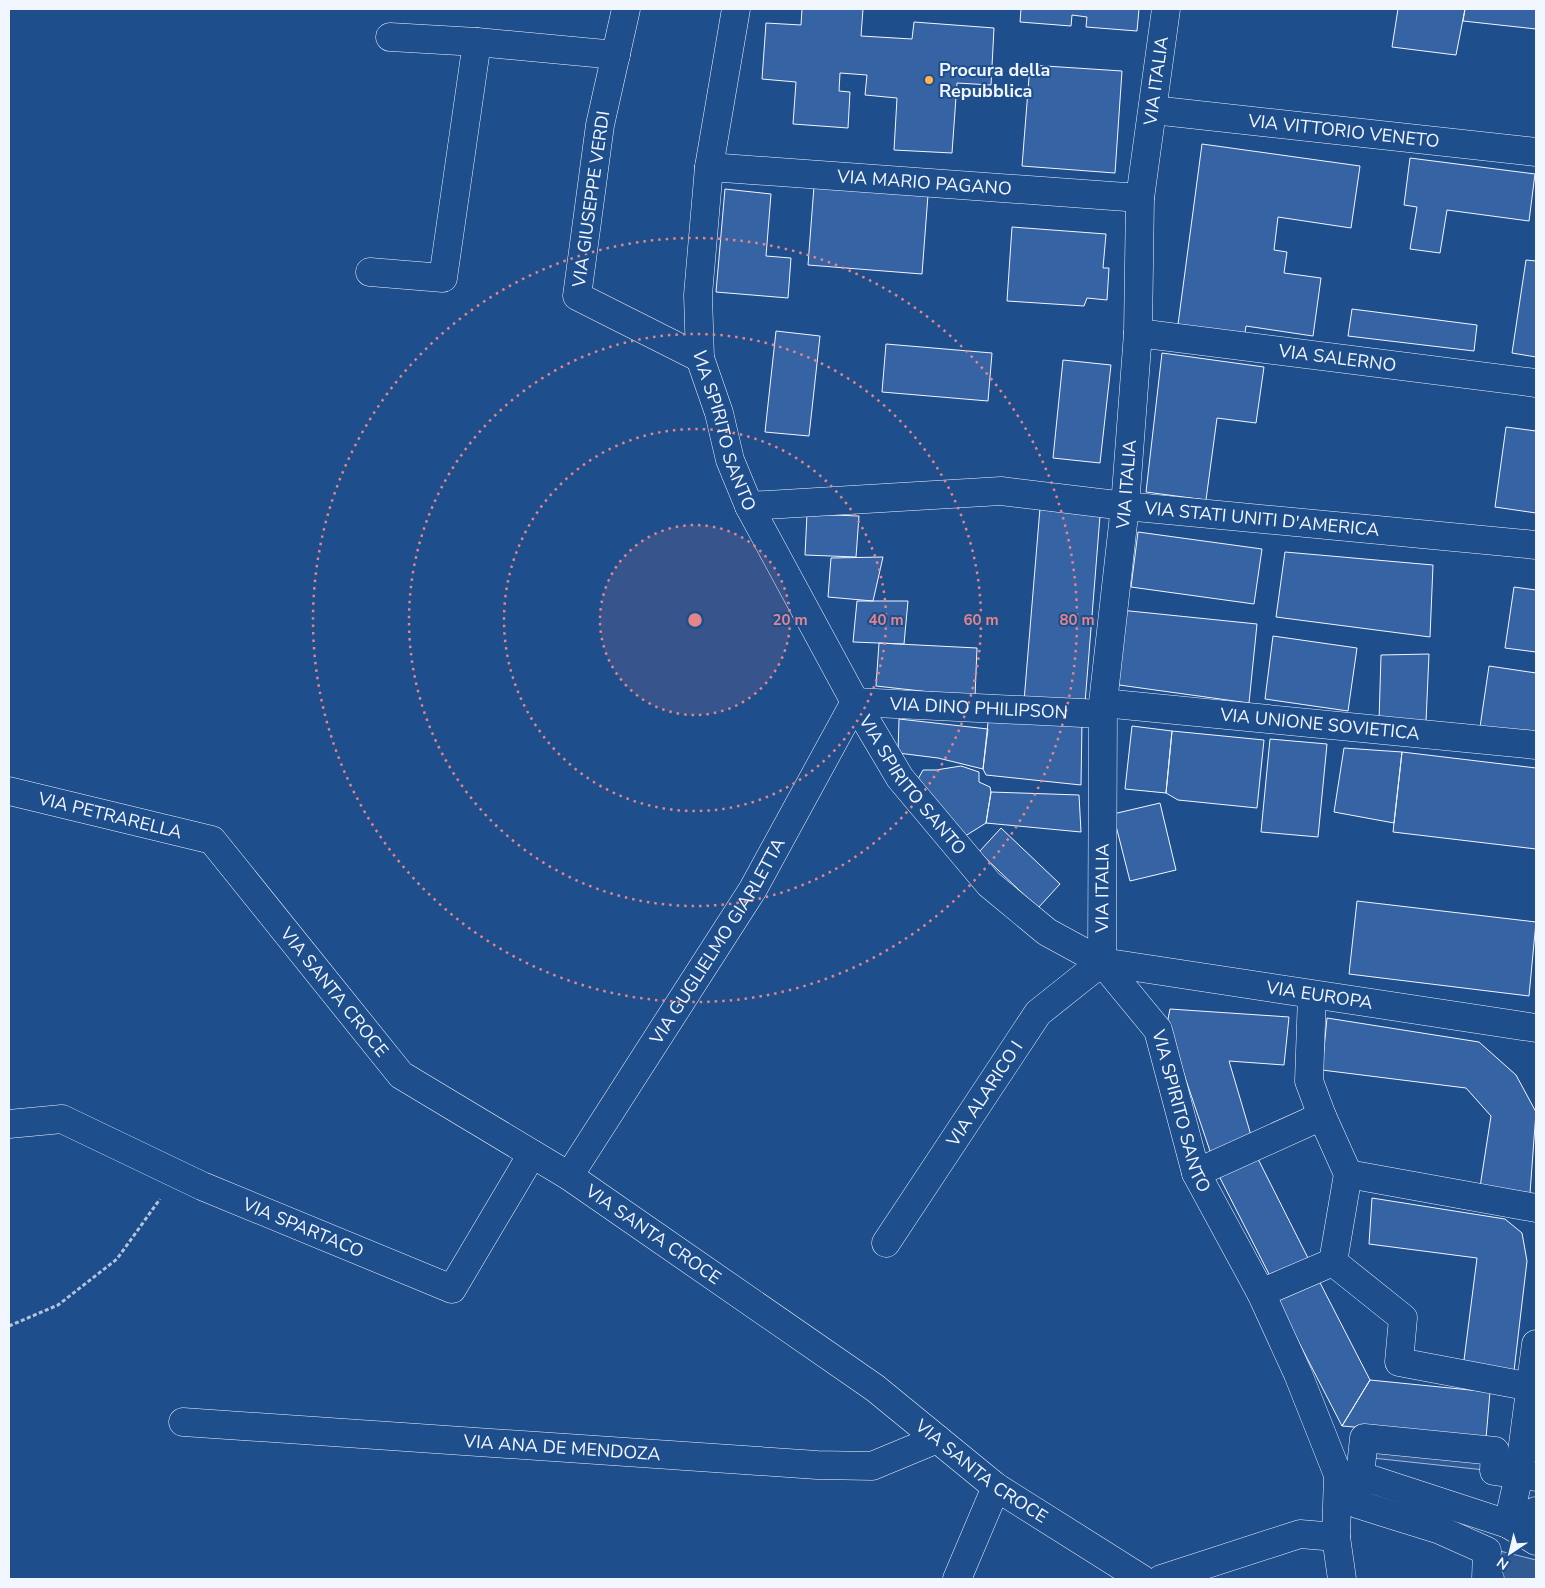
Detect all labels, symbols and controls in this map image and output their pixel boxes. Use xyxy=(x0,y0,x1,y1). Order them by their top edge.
street label: VIA ITALIA xyxy=(1138,35,1174,128)
place label: Procura della Repubblica xyxy=(939,58,1050,103)
marker: Procura della Repubblica xyxy=(923,74,935,86)
street label: VIA VITTORIO VENETO xyxy=(1246,108,1441,153)
street label: VIA GIUSEPPE VERDI xyxy=(567,109,615,290)
street label: VIA MARIO PAGANO xyxy=(835,164,1012,201)
street label: VIA SALERNO xyxy=(1276,339,1398,377)
street label: VIA SPIRITO SANTO xyxy=(688,349,762,514)
street label: VIA ITALIA xyxy=(1110,439,1142,531)
street label: VIA STATI UNITI D'AMERICA xyxy=(1142,496,1381,542)
text: 20 m xyxy=(772,610,808,630)
text: 40 m xyxy=(868,610,904,630)
text: 60 m xyxy=(963,610,999,630)
text: 80 m xyxy=(1059,610,1095,630)
centre of rings xyxy=(686,611,704,629)
street label: VIA DINO PHILIPSON xyxy=(888,692,1069,724)
street label: VIA UNIONE SOVIETICA xyxy=(1218,702,1421,746)
street label: VIA SPIRITO SANTO xyxy=(853,710,972,860)
street label: VIA PETRARELLA xyxy=(35,786,184,844)
street label: VIA GUGLIELMO GIARLETTA xyxy=(644,834,791,1050)
street label: VIA ITALIA xyxy=(1090,843,1114,934)
street label: VIA SANTA CROCE xyxy=(274,921,394,1062)
street label: VIA EUROPA xyxy=(1264,975,1374,1015)
street label: VIA SPIRITO SANTO xyxy=(1146,1026,1216,1197)
street label: VIA ALARICO I xyxy=(941,1036,1028,1152)
street label: VIA SANTA CROCE xyxy=(580,1178,726,1290)
street label: VIA SPARTACO xyxy=(238,1192,367,1263)
street label: VIA SANTA CROCE xyxy=(909,1413,1052,1529)
street label: VIA ANA DE MENDOZA xyxy=(462,1429,661,1466)
north arrow xyxy=(1485,1528,1535,1578)
text: N xyxy=(1493,1552,1513,1574)

